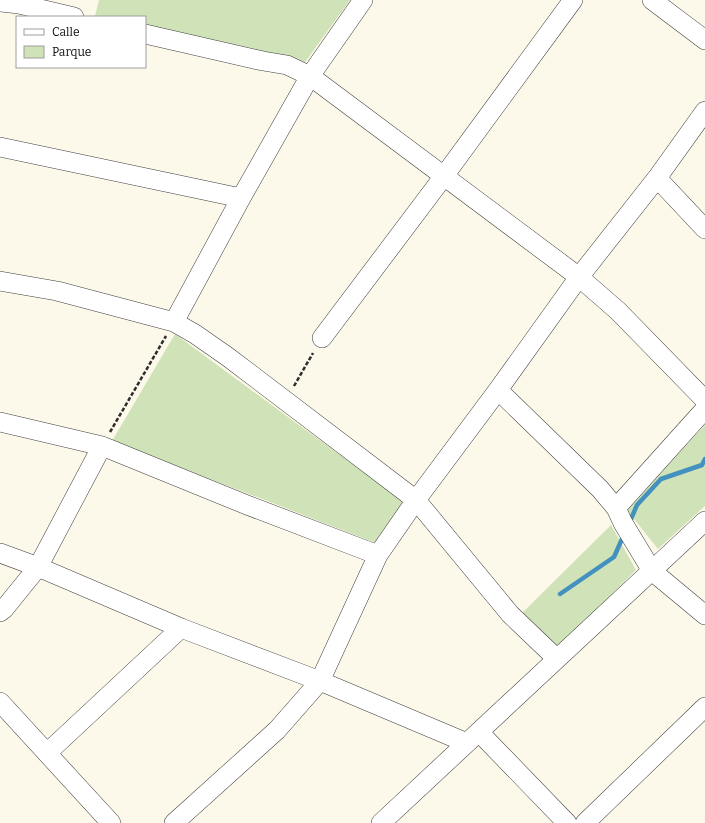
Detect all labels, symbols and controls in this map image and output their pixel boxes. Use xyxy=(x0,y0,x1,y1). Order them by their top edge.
legend xyxy=(16,16,146,68)
text: Calle xyxy=(52,25,80,39)
text: Parque xyxy=(52,45,91,59)

